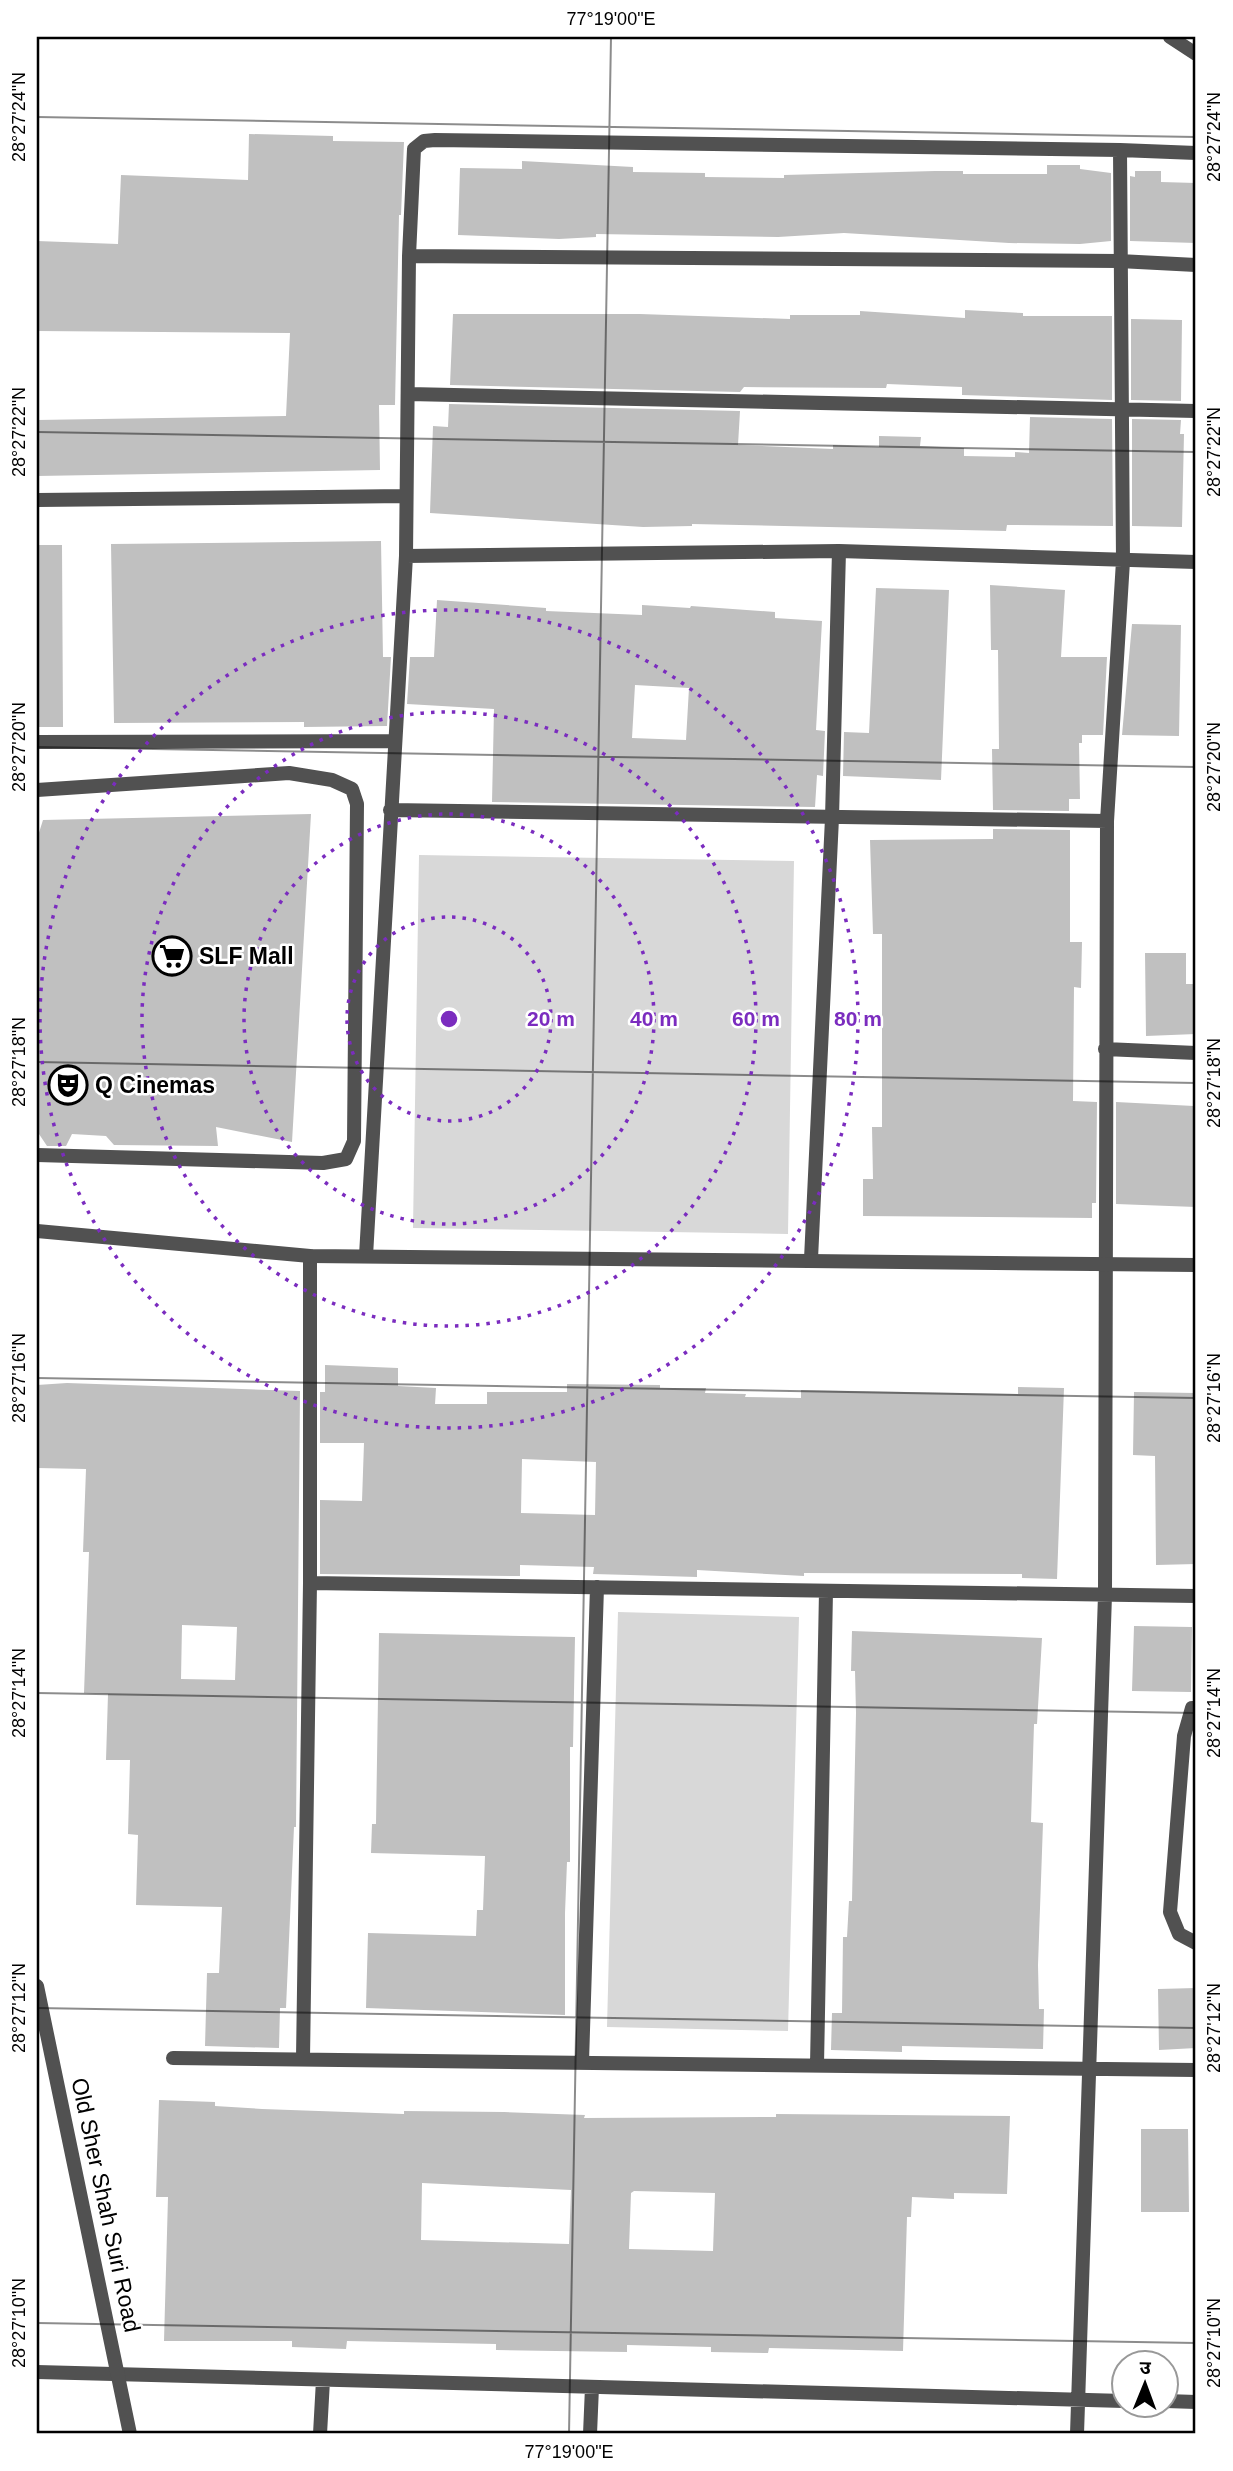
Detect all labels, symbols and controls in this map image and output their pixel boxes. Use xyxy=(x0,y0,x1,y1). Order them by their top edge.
text: 77°19'00"E xyxy=(566,9,656,29)
text: 28°27'24"N xyxy=(9,72,29,162)
text: 28°27'24"N xyxy=(1204,92,1224,182)
text: 28°27'22"N xyxy=(9,387,29,477)
text: 28°27'22"N xyxy=(1204,407,1224,497)
text: 28°27'20"N xyxy=(9,702,29,792)
text: 28°27'20"N xyxy=(1204,722,1224,812)
supermarket icon: SLF Mall xyxy=(151,935,193,977)
place label: SLF Mall xyxy=(199,943,294,969)
centre of rings xyxy=(437,1007,461,1031)
text: 20 m xyxy=(527,1007,575,1030)
text: 40 m xyxy=(630,1007,678,1030)
text: 60 m xyxy=(732,1007,780,1030)
text: 80 m xyxy=(834,1007,882,1030)
text: 28°27'18"N xyxy=(9,1017,29,1107)
text: 28°27'18"N xyxy=(1204,1038,1224,1128)
theatre icon: Q Cinemas xyxy=(47,1064,89,1106)
place label: Q Cinemas xyxy=(95,1072,215,1098)
text: 28°27'16"N xyxy=(9,1333,29,1423)
text: 28°27'16"N xyxy=(1204,1353,1224,1443)
text: 28°27'14"N xyxy=(9,1648,29,1738)
text: 28°27'14"N xyxy=(1204,1668,1224,1758)
text: 28°27'12"N xyxy=(9,1963,29,2053)
text: 28°27'12"N xyxy=(1204,1983,1224,2073)
street label: Old Sher Shah Suri Road xyxy=(66,2075,146,2335)
text: 28°27'10"N xyxy=(9,2278,29,2368)
text: 28°27'10"N xyxy=(1204,2298,1224,2388)
north arrow xyxy=(1110,2348,1180,2418)
text: उ xyxy=(1140,2357,1152,2378)
text: 77°19'00"E xyxy=(524,2442,614,2462)

